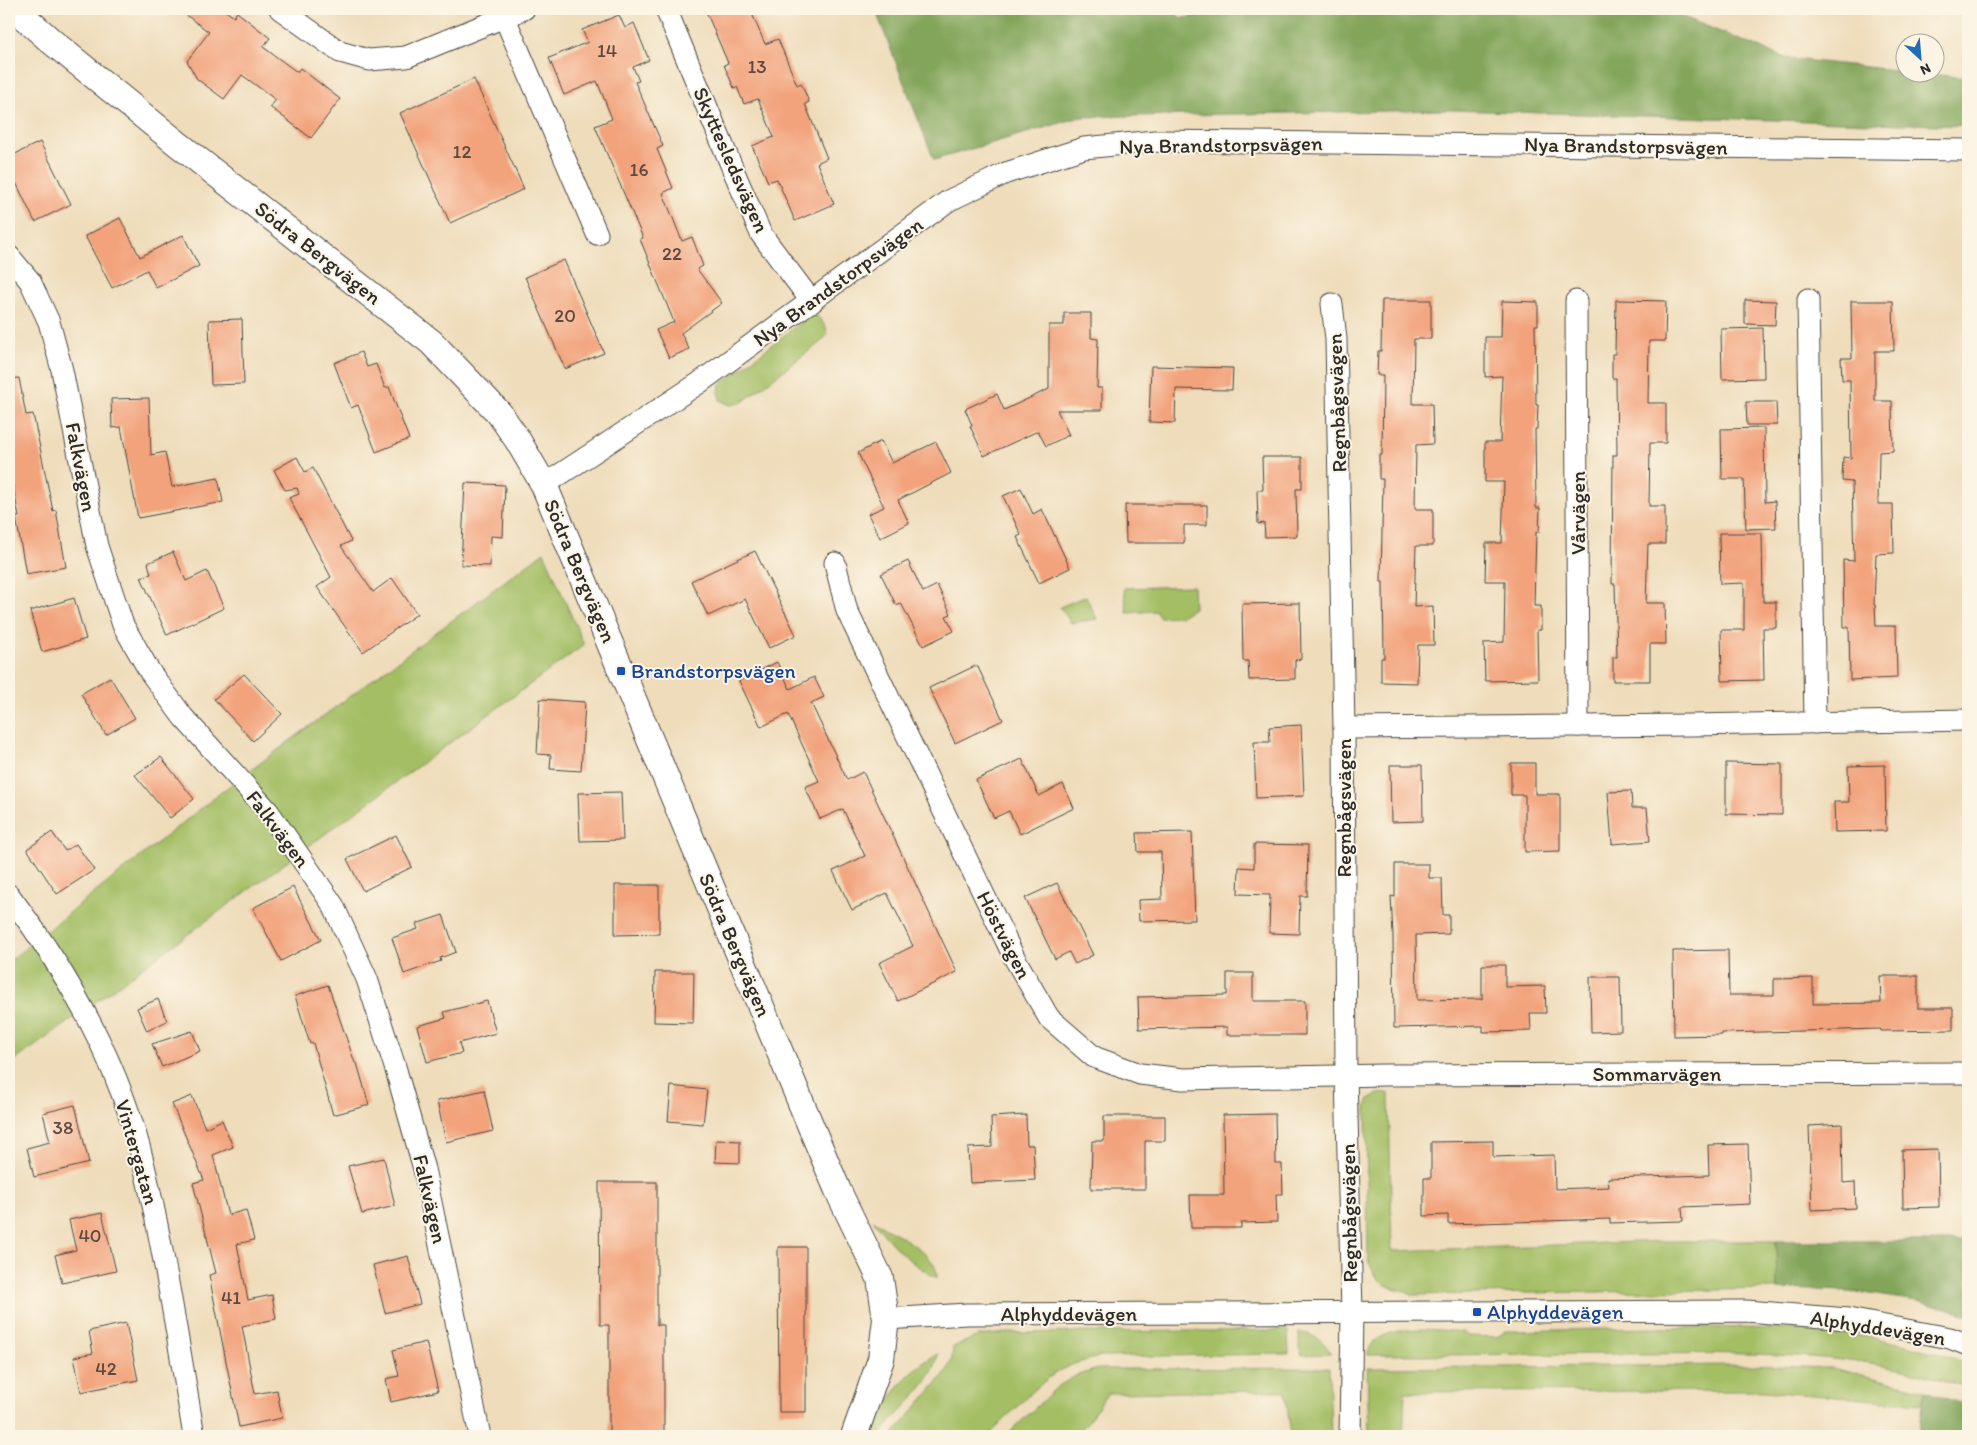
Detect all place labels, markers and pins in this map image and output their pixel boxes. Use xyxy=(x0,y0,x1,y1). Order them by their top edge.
place label: Brandstorpsvägen xyxy=(631,658,796,683)
marker: Brandstorpsvägen xyxy=(615,665,627,677)
place label: Alphyddevägen xyxy=(1487,1299,1624,1324)
marker: Alphyddevägen xyxy=(1471,1306,1483,1318)

